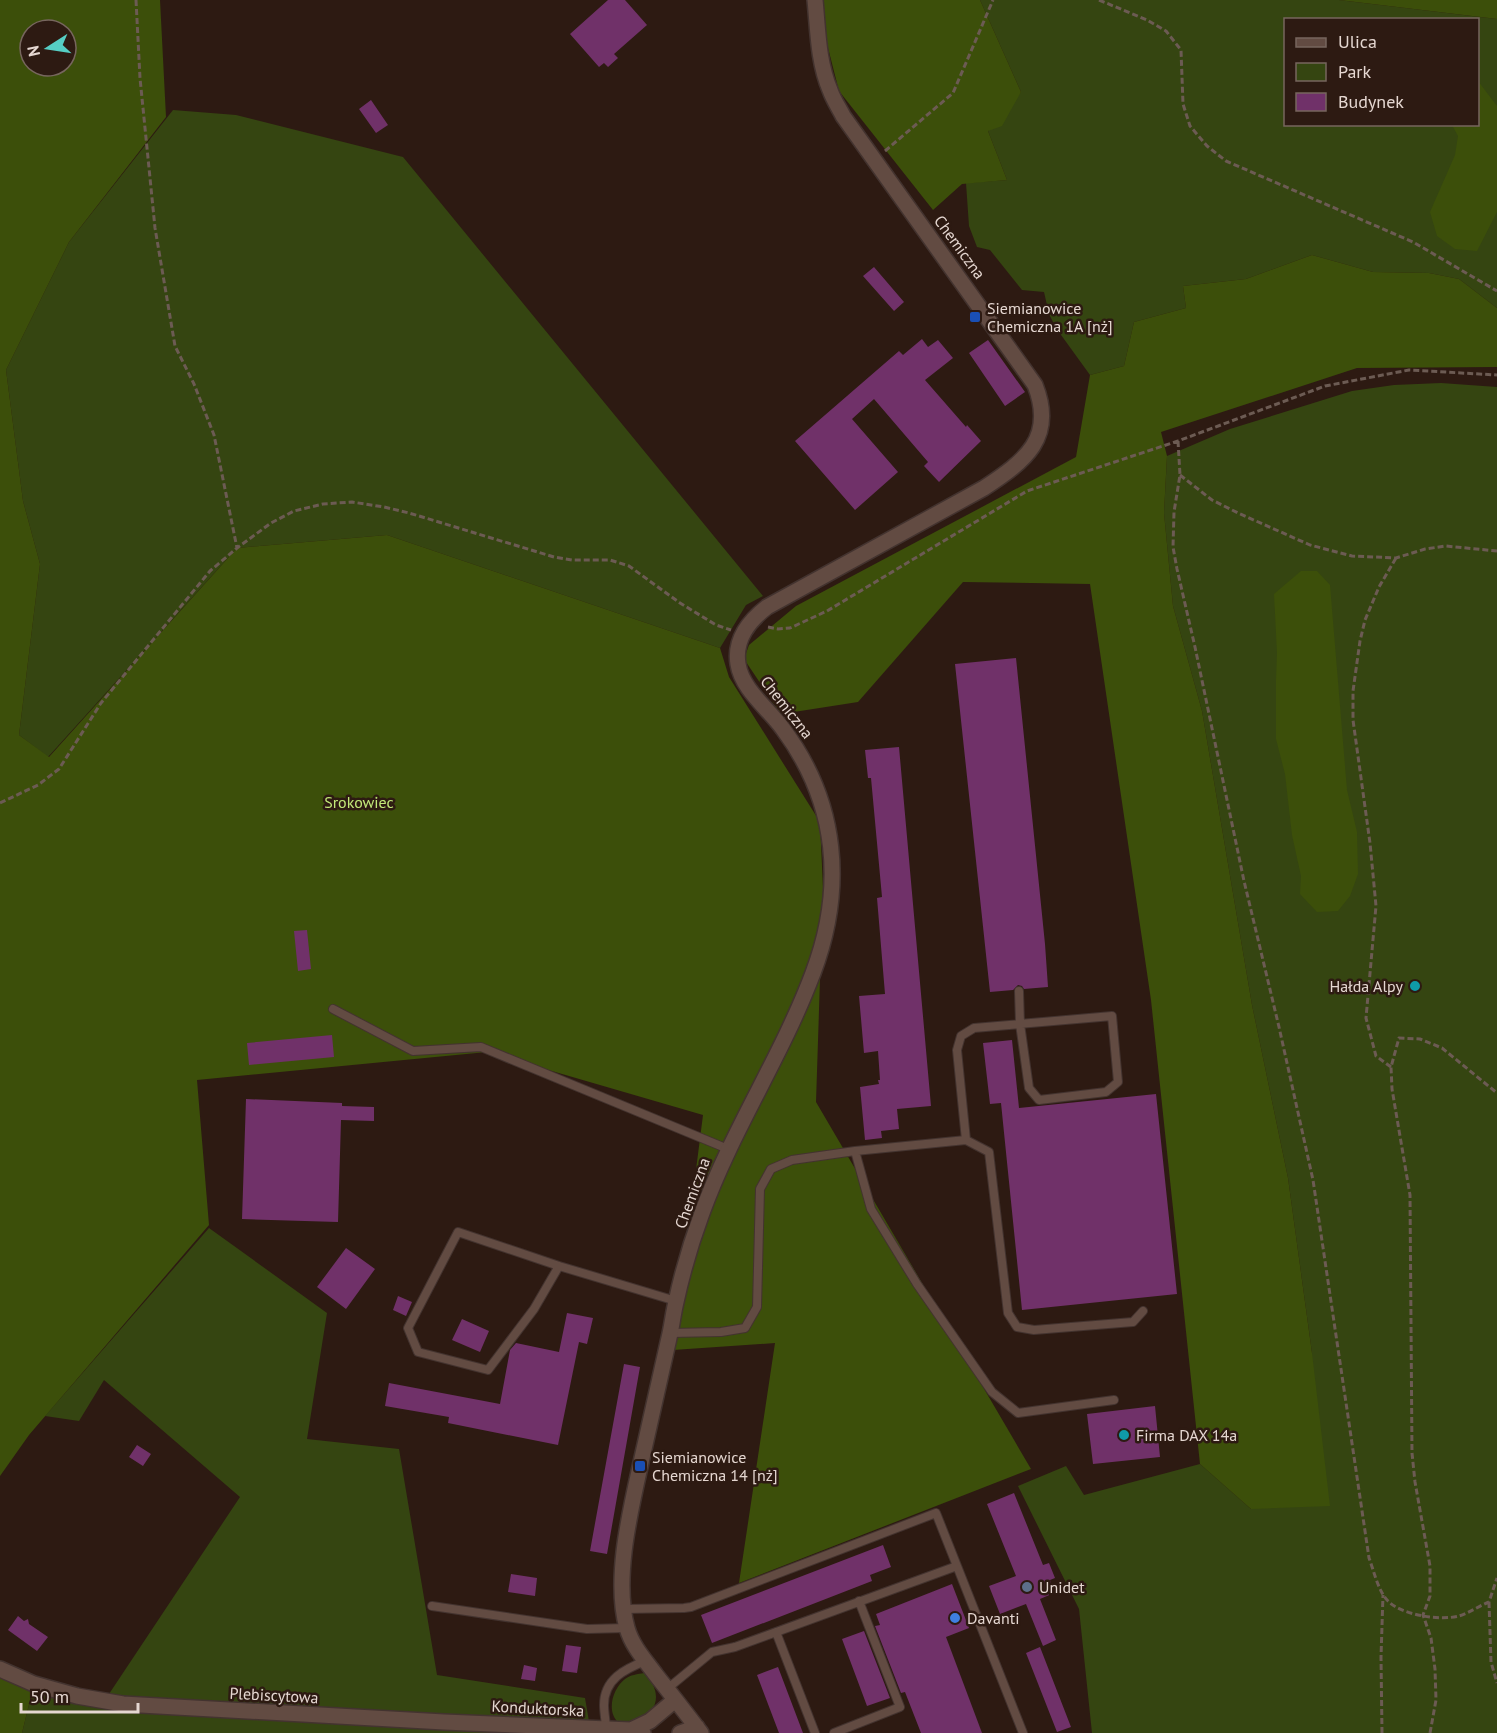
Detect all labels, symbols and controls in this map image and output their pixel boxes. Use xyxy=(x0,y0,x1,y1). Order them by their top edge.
north arrow xyxy=(18,18,78,78)
legend xyxy=(1284,18,1479,126)
text: Ulica xyxy=(1338,30,1377,53)
text: N xyxy=(22,44,44,58)
text: Park xyxy=(1338,60,1371,83)
text: Budynek xyxy=(1338,90,1404,113)
street label: Chemiczna xyxy=(930,211,990,283)
place label: Siemianowice Chemiczna 1A [nż] xyxy=(987,298,1113,336)
marker: Siemianowice Chemiczna 1A [nż] xyxy=(968,310,982,324)
street label: Chemiczna xyxy=(756,672,818,742)
park label: Srokowiec xyxy=(324,792,394,812)
place label: Hałda Alpy xyxy=(1329,976,1404,996)
marker: Hałda Alpy xyxy=(1408,979,1422,993)
street label: Chemiczna xyxy=(670,1155,714,1231)
place label: Firma DAX 14a xyxy=(1136,1425,1237,1445)
marker: Firma DAX 14a xyxy=(1117,1428,1131,1442)
place label: Siemianowice Chemiczna 14 [nż] xyxy=(652,1447,778,1485)
marker: Siemianowice Chemiczna 14 [nż] xyxy=(633,1459,647,1473)
place label: Unidet xyxy=(1039,1577,1085,1597)
marker: Unidet xyxy=(1020,1580,1034,1594)
place label: Davanti xyxy=(967,1608,1020,1628)
marker: Davanti xyxy=(948,1611,962,1625)
scale bar xyxy=(21,1676,138,1714)
street label: Plebiscytowa xyxy=(229,1683,319,1707)
text: 50 m xyxy=(30,1685,69,1708)
street label: Konduktorska xyxy=(491,1696,585,1720)

